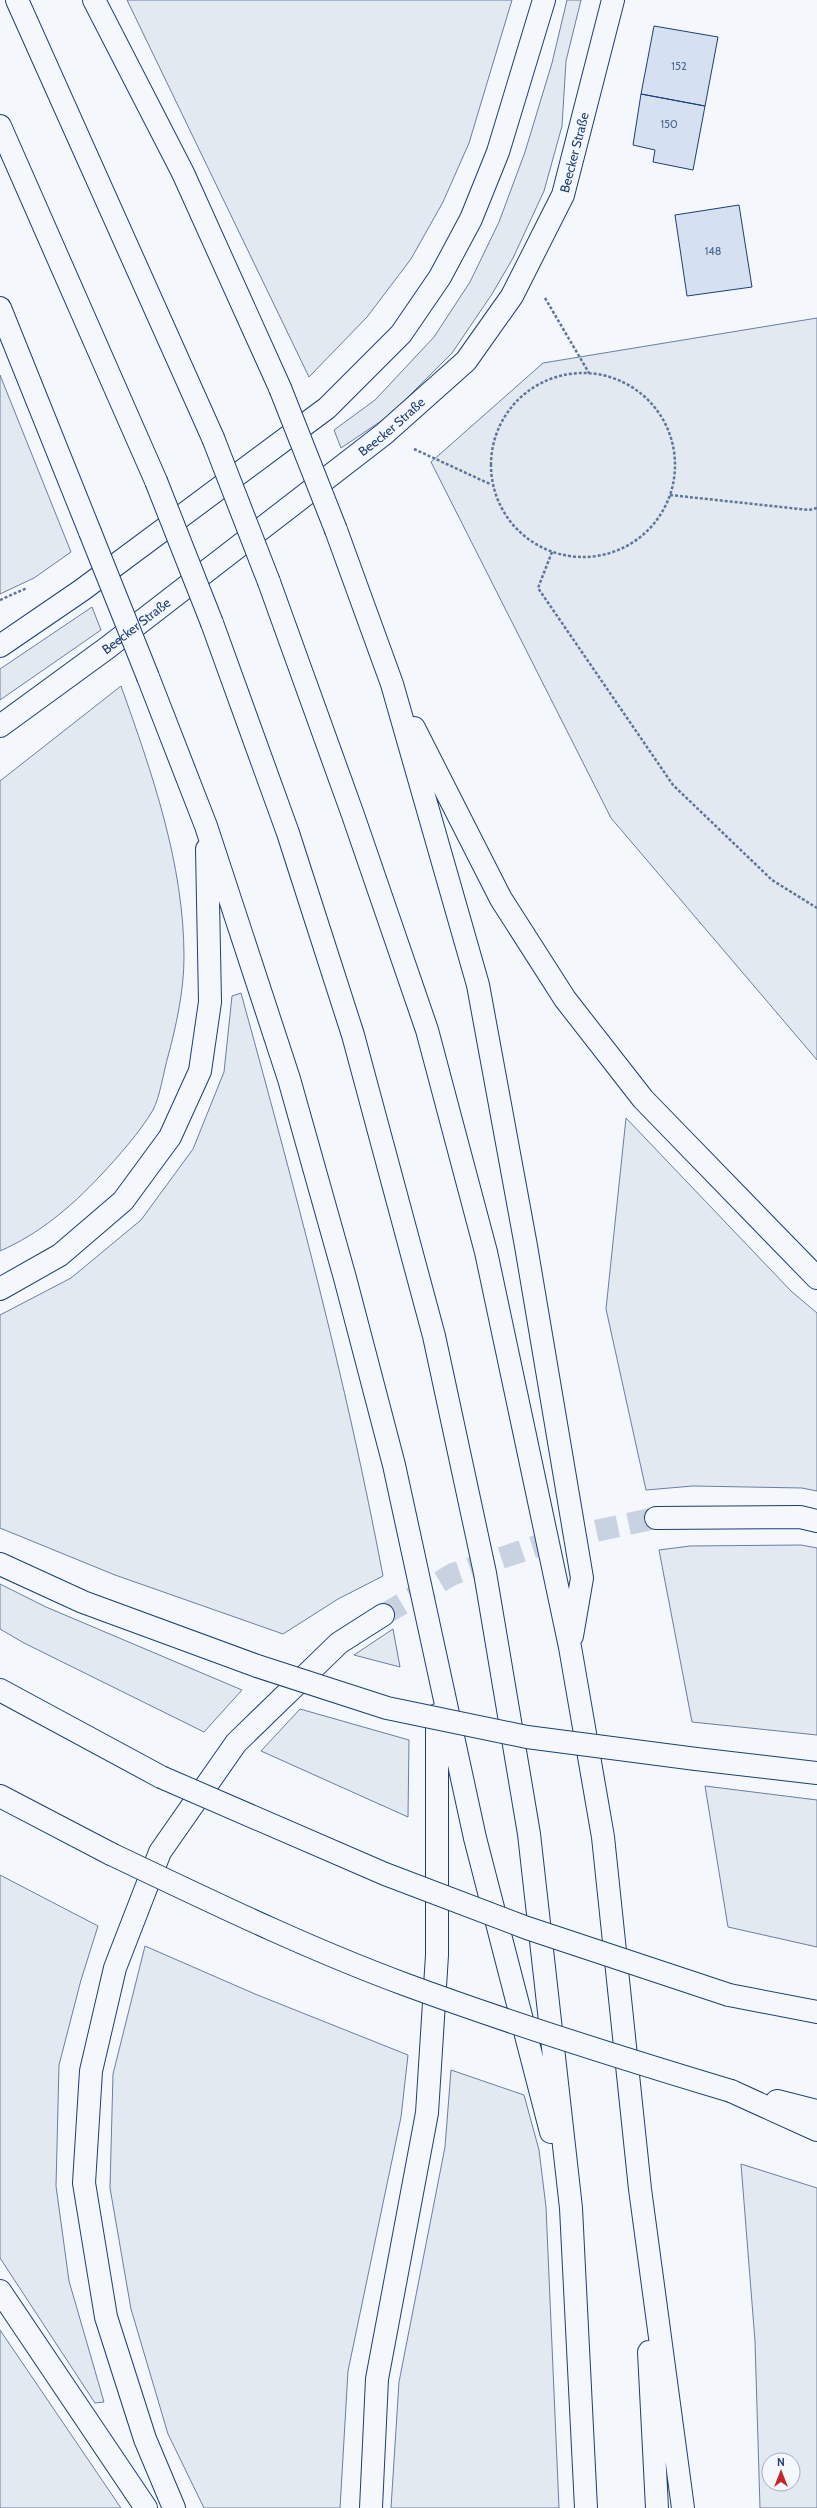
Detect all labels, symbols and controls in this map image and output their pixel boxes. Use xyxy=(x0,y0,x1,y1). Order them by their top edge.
house number: 152 xyxy=(671,59,687,73)
street label: Beecker Straße xyxy=(556,110,592,194)
house number: 150 xyxy=(660,117,678,131)
house number: 148 xyxy=(705,244,721,258)
street label: Beecker Straße xyxy=(355,393,428,459)
street label: Beecker Straße xyxy=(99,594,174,657)
north arrow xyxy=(761,2452,801,2492)
text: N xyxy=(777,2455,785,2469)

